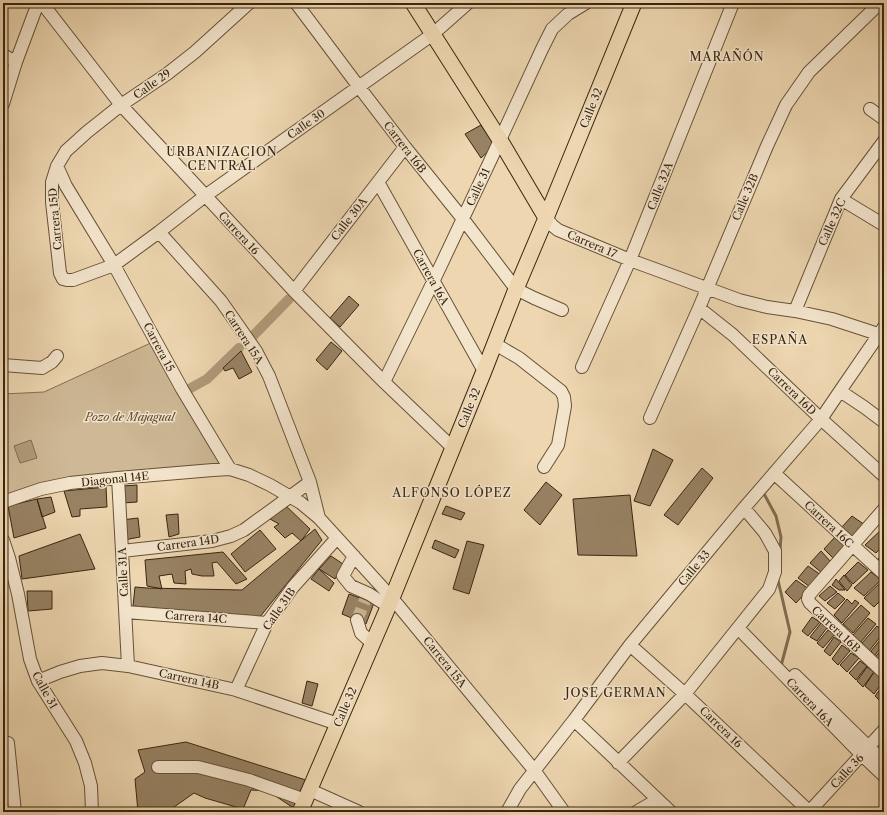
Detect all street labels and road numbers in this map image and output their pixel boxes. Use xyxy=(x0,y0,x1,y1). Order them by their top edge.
street label: Calle 29 xyxy=(131,66,173,102)
street label: Calle 32 xyxy=(577,86,605,130)
street label: Calle 30 xyxy=(284,106,328,142)
street label: Carrera 16B xyxy=(381,118,430,176)
street label: Calle 32A xyxy=(644,159,676,212)
street label: Calle 31 xyxy=(463,165,493,208)
street label: Calle 32B xyxy=(729,171,761,223)
street label: Carrera 15D xyxy=(45,187,65,251)
street label: Calle 30A xyxy=(328,194,371,243)
street label: Calle 32C xyxy=(815,196,849,248)
street label: Carrera 16 xyxy=(216,209,263,258)
street label: Carrera 17 xyxy=(565,227,620,261)
street label: Carrera 16A xyxy=(410,247,453,308)
street label: Carrera 15A xyxy=(221,307,267,367)
street label: Carrera 15 xyxy=(140,320,178,374)
street label: Carrera 16D xyxy=(765,364,819,418)
street label: Calle 32 xyxy=(455,386,483,430)
street label: Diagonal 14E xyxy=(80,468,150,490)
street label: Carrera 16C xyxy=(801,498,857,550)
street label: Carrera 14D xyxy=(156,532,220,554)
street label: Calle 31A xyxy=(115,546,131,597)
street label: Calle 33 xyxy=(675,547,713,589)
street label: Calle 31B xyxy=(260,585,298,633)
street label: Carrera 16B xyxy=(809,603,863,655)
street label: Carrera 14C xyxy=(164,608,228,626)
street label: Carrera 15A xyxy=(420,634,470,691)
street label: Carrera 14B xyxy=(158,666,221,692)
street label: Calle 31 xyxy=(29,669,61,711)
street label: Carrera 16A xyxy=(783,675,837,730)
street label: Calle 32 xyxy=(330,685,360,729)
street label: Carrera 16 xyxy=(697,703,746,751)
street label: Calle 36 xyxy=(827,750,867,791)

